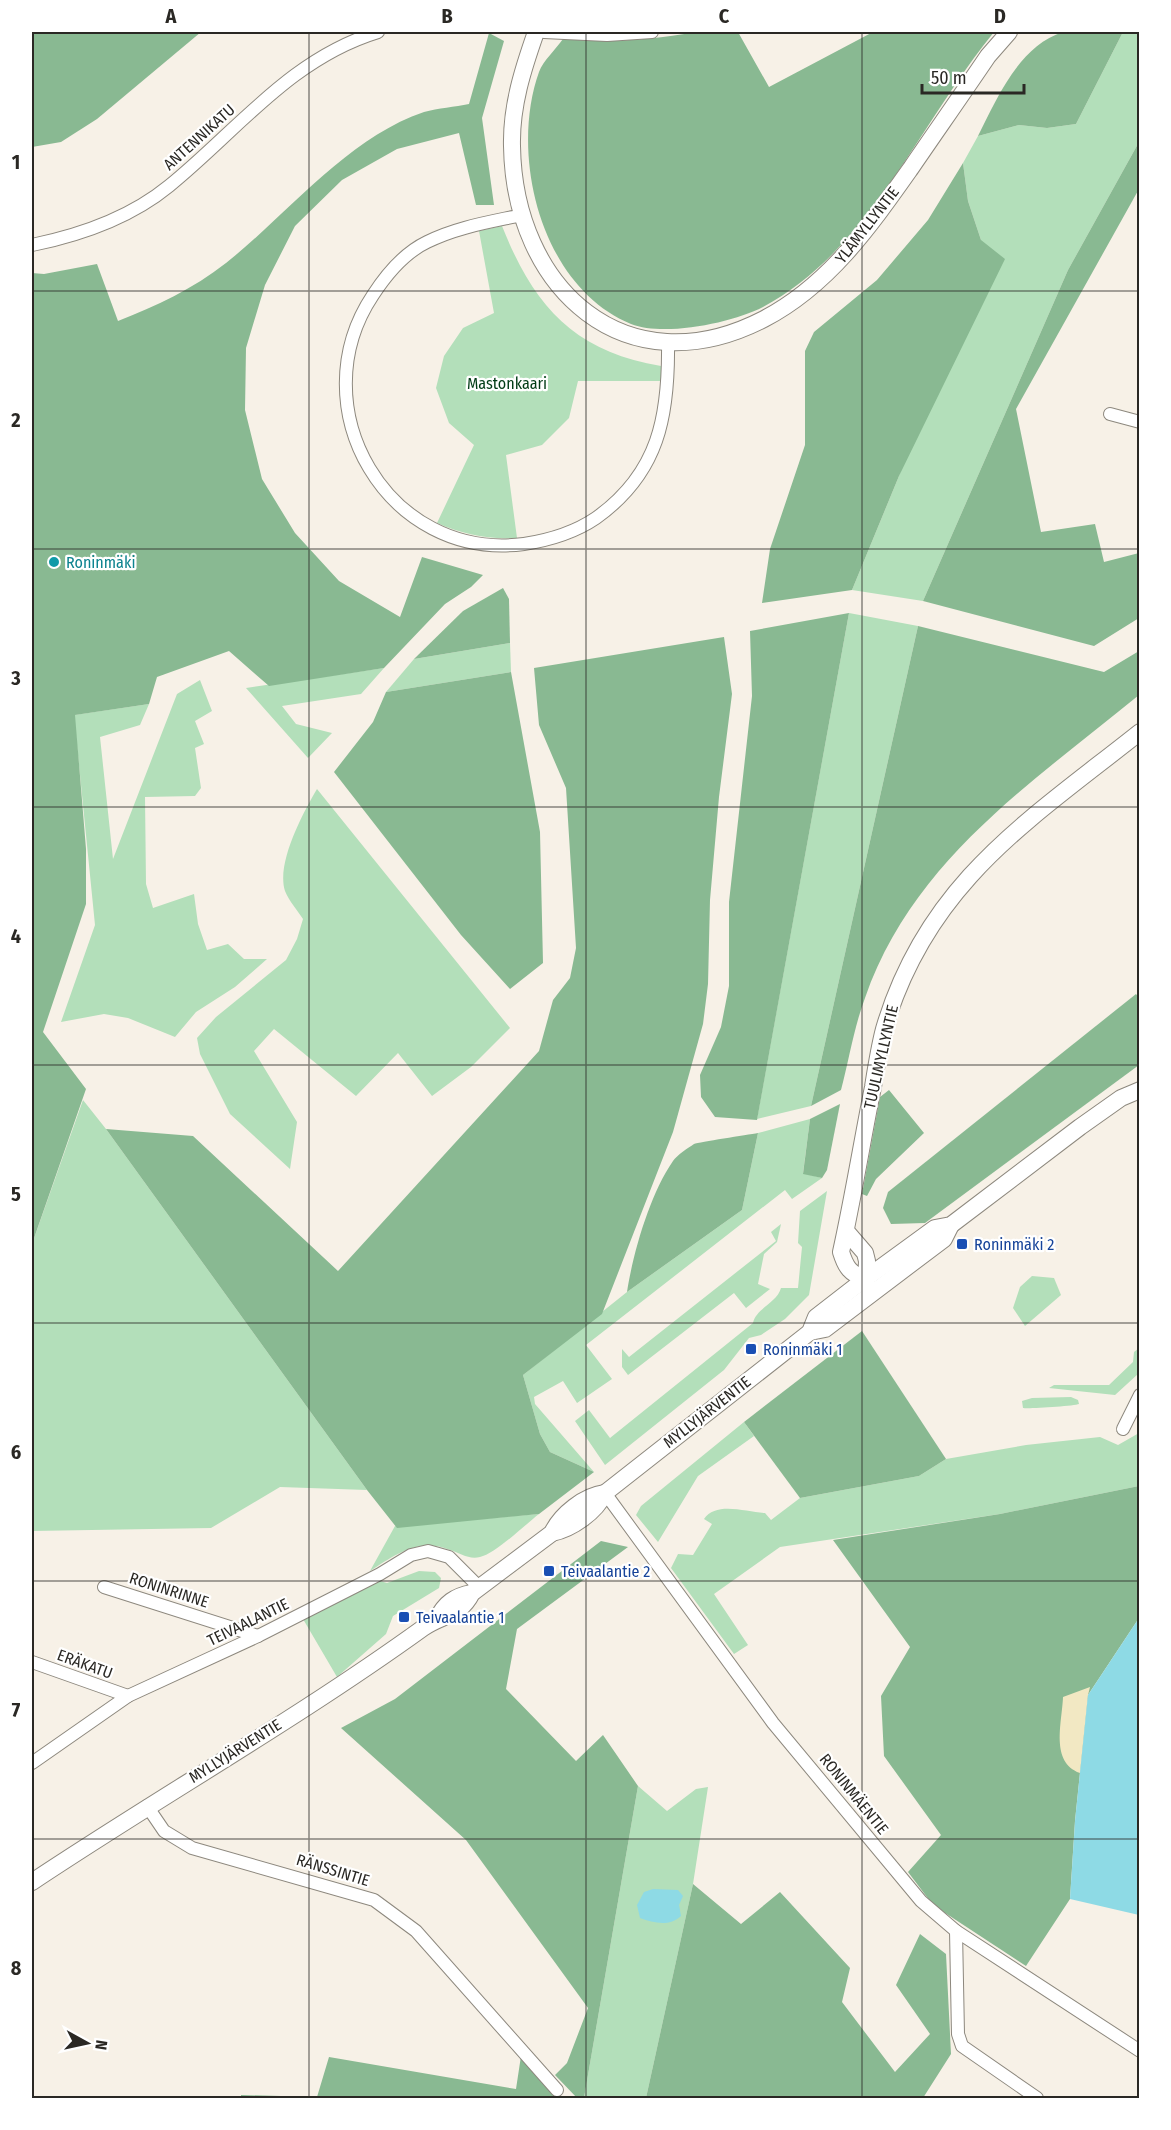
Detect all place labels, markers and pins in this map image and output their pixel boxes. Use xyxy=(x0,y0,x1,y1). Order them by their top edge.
place label: Roninmäki xyxy=(66,553,135,572)
marker: Roninmäki xyxy=(47,555,61,569)
place label: Roninmäki 2 xyxy=(974,1235,1054,1254)
marker: Roninmäki 2 xyxy=(955,1237,969,1251)
place label: Roninmäki 1 xyxy=(763,1340,842,1359)
marker: Roninmäki 1 xyxy=(744,1342,758,1356)
place label: Teivaalantie 2 xyxy=(561,1562,650,1581)
marker: Teivaalantie 2 xyxy=(542,1564,556,1578)
place label: Teivaalantie 1 xyxy=(416,1608,504,1627)
marker: Teivaalantie 1 xyxy=(397,1610,411,1624)

